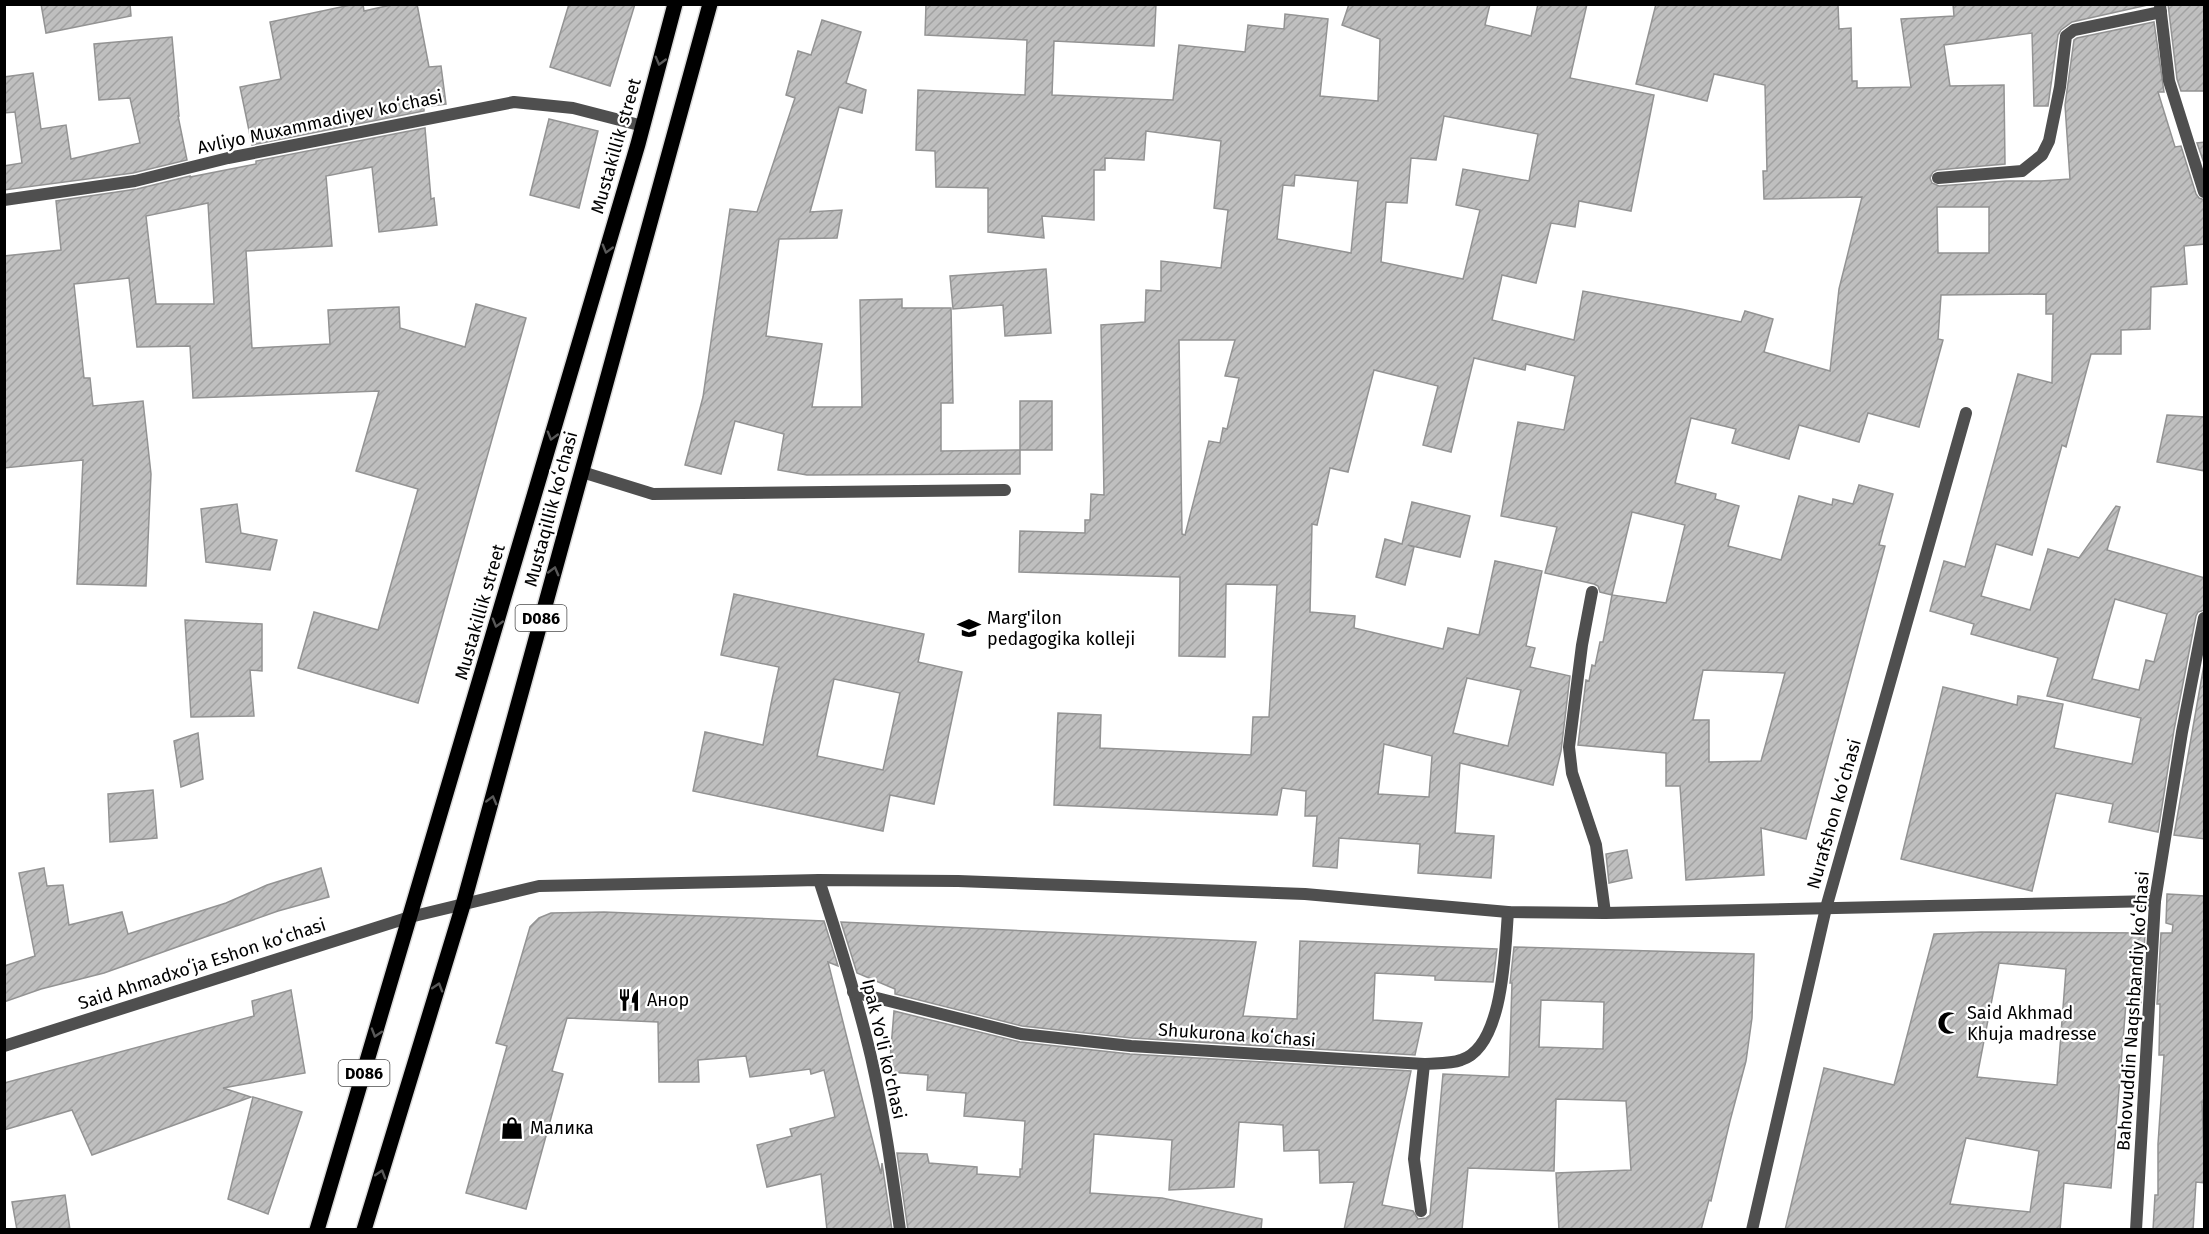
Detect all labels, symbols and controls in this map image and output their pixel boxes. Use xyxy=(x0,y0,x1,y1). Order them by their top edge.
one-way arrow xyxy=(655,55,667,66)
street label: Mustakillik street xyxy=(586,75,646,217)
street label: Avliyo Muxammadiyev koʻchasi xyxy=(195,85,445,159)
one-way arrow xyxy=(602,243,614,254)
street label: Mustaqillik koʻchasi xyxy=(520,429,582,589)
one-way arrow xyxy=(547,430,559,441)
street label: Mustakillik street xyxy=(450,541,510,683)
one-way arrow xyxy=(547,566,560,576)
road number: D086 xyxy=(516,605,566,631)
place label: Marg'ilon pedagogika kolleji xyxy=(987,607,1135,650)
school or university icon: Marg'ilon pedagogika kolleji xyxy=(956,615,982,641)
one-way arrow xyxy=(492,617,504,628)
street label: Nurafshon koʻchasi xyxy=(1802,736,1866,892)
one-way arrow xyxy=(484,795,497,805)
street label: Bahovuddin Naqshbandiy koʻchasi xyxy=(2112,870,2154,1152)
street label: Said Ahmadxoʻja Eshon koʻchasi xyxy=(75,913,329,1015)
street label: Ipak Yo'li ko'chasi xyxy=(857,977,911,1121)
one-way arrow xyxy=(431,982,443,993)
restaurant icon: Анор xyxy=(616,987,642,1013)
place label: Анор xyxy=(647,989,689,1011)
place label: Said Akhmad Khuja madresse xyxy=(1967,1002,2097,1045)
mosque icon: Said Akhmad Khuja madresse xyxy=(1936,1010,1962,1036)
street label: Shukurona koʻchasi xyxy=(1157,1019,1317,1051)
one-way arrow xyxy=(371,1027,383,1038)
road number: D086 xyxy=(338,1060,389,1086)
shop icon: Малика xyxy=(499,1115,525,1141)
place label: Малика xyxy=(530,1117,594,1139)
one-way arrow xyxy=(374,1169,386,1180)

